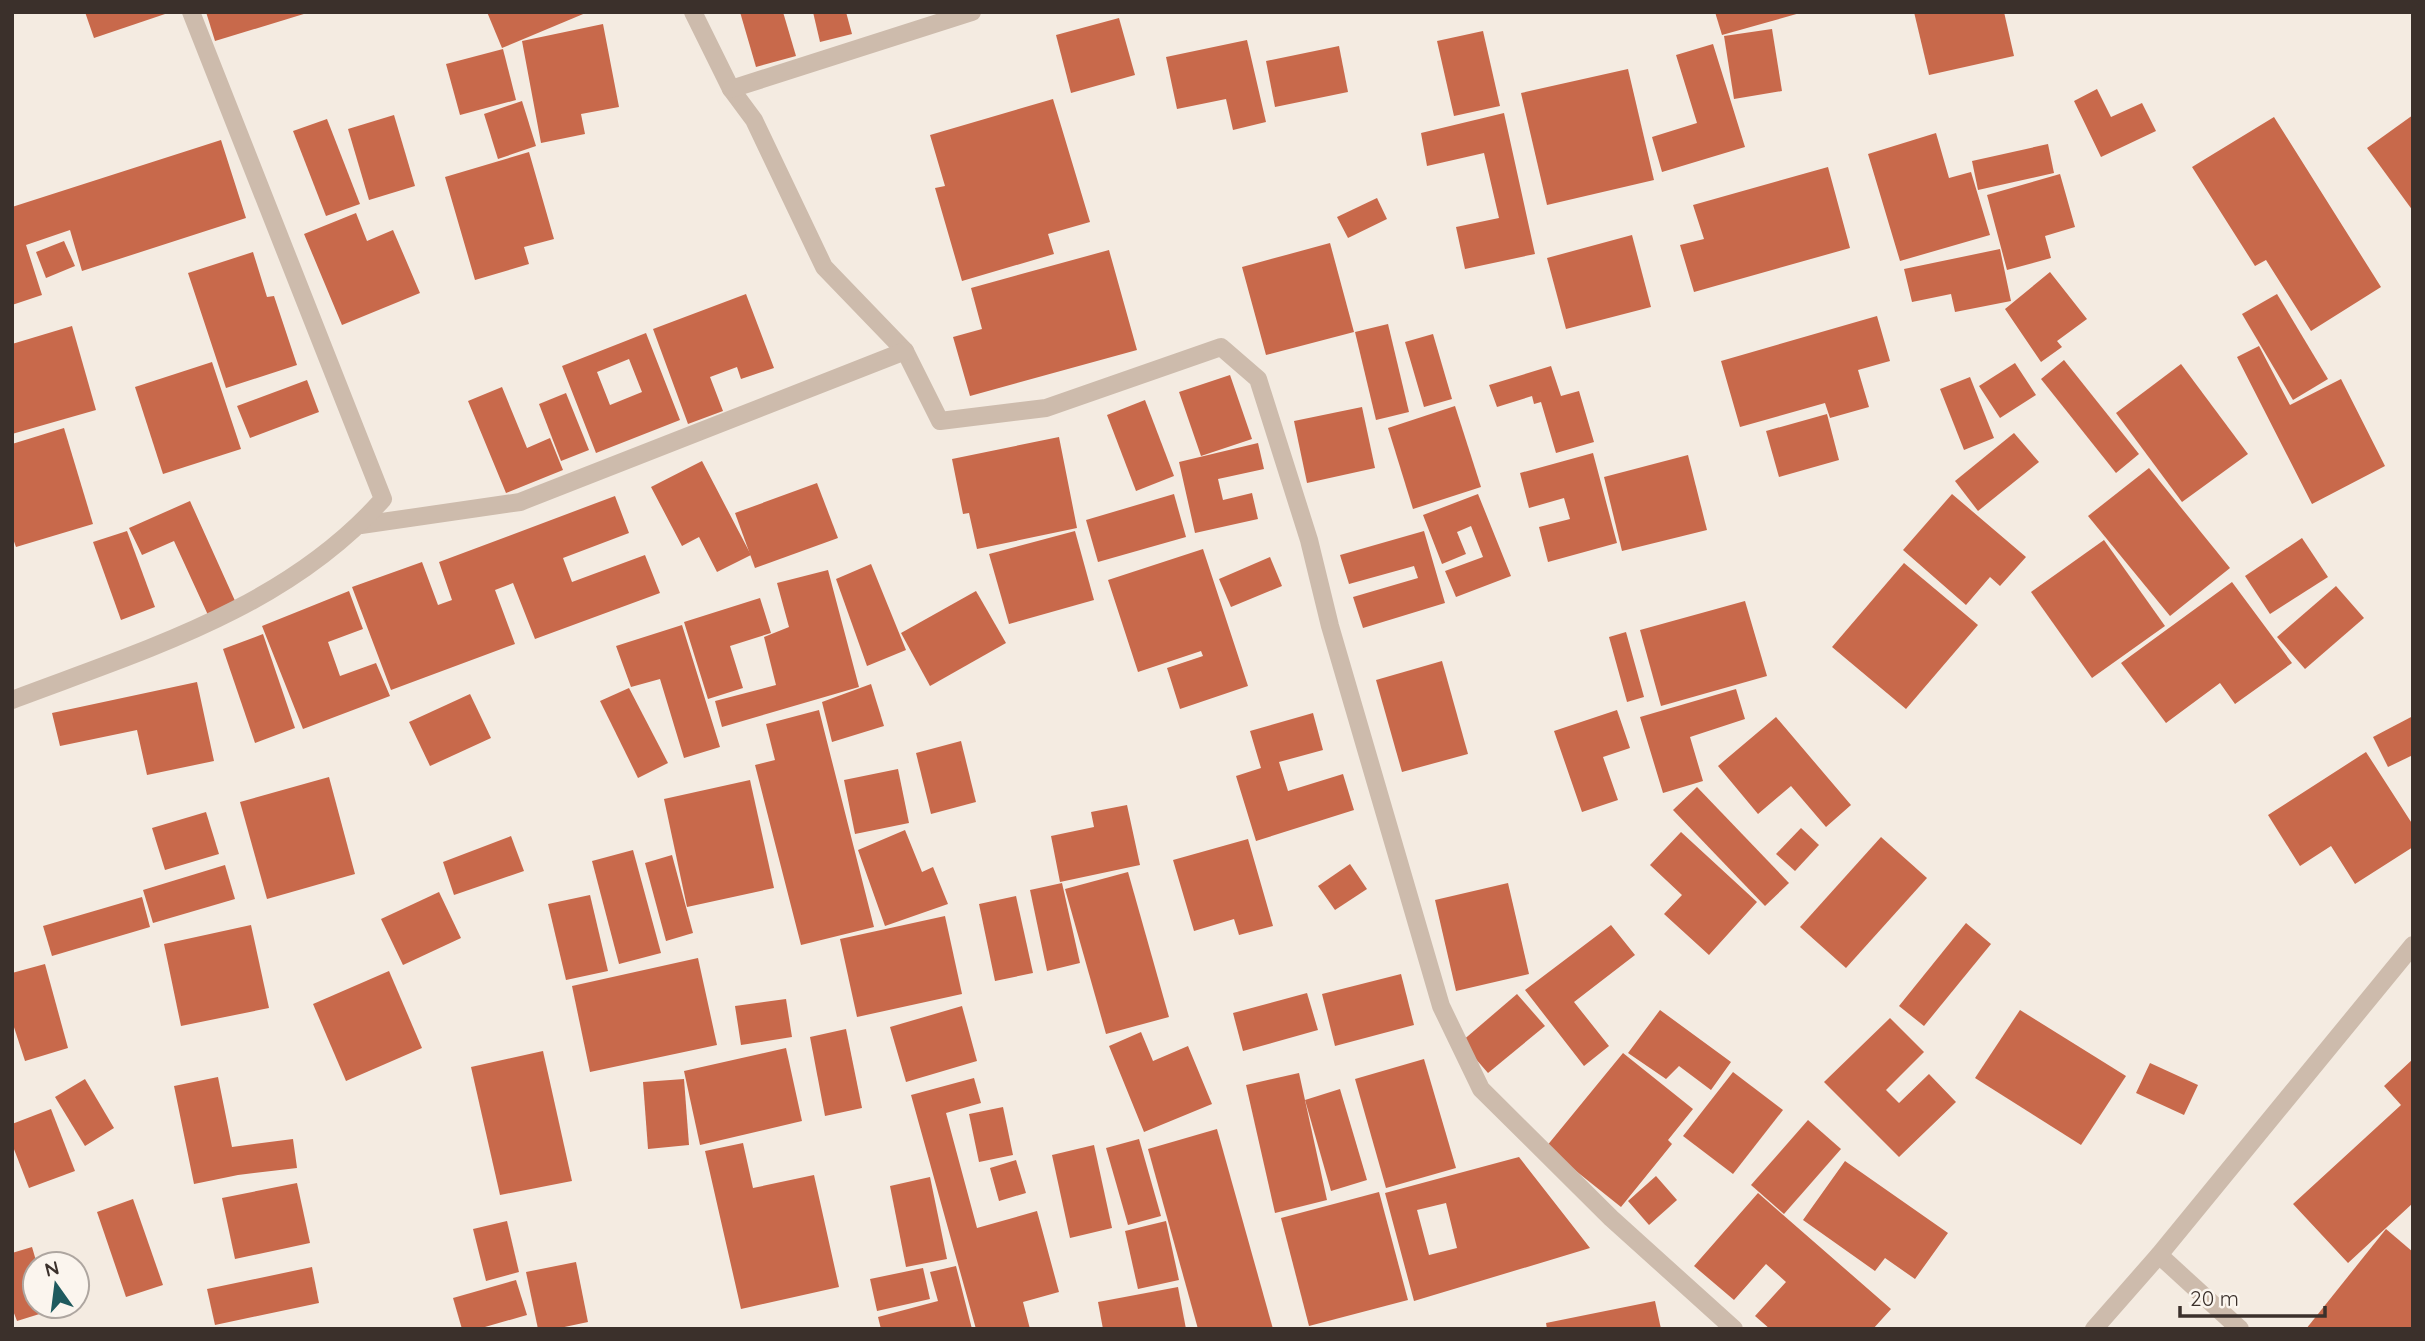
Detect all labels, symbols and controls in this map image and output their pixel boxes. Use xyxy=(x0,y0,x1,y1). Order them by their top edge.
north arrow xyxy=(21,1250,91,1320)
text: N xyxy=(42,1255,62,1282)
scale bar xyxy=(2180,1274,2325,1318)
text: 20 m xyxy=(2190,1285,2239,1311)

